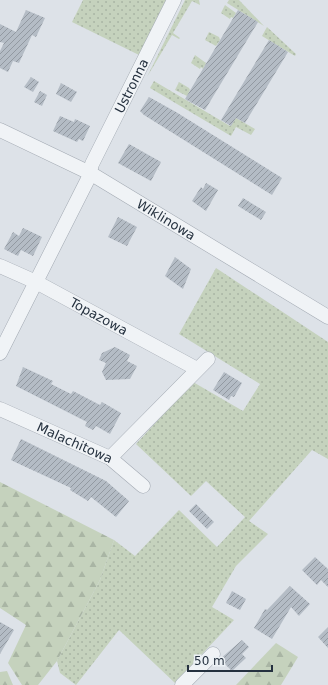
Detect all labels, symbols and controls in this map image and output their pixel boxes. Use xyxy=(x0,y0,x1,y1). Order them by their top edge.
street label: Ustronna xyxy=(111,56,151,115)
street label: Wiklinowa xyxy=(134,196,198,243)
street label: Topazowa xyxy=(67,294,130,338)
street label: Malachitowa xyxy=(35,419,115,466)
scale bar xyxy=(188,647,272,673)
text: 50 m xyxy=(194,654,225,668)

